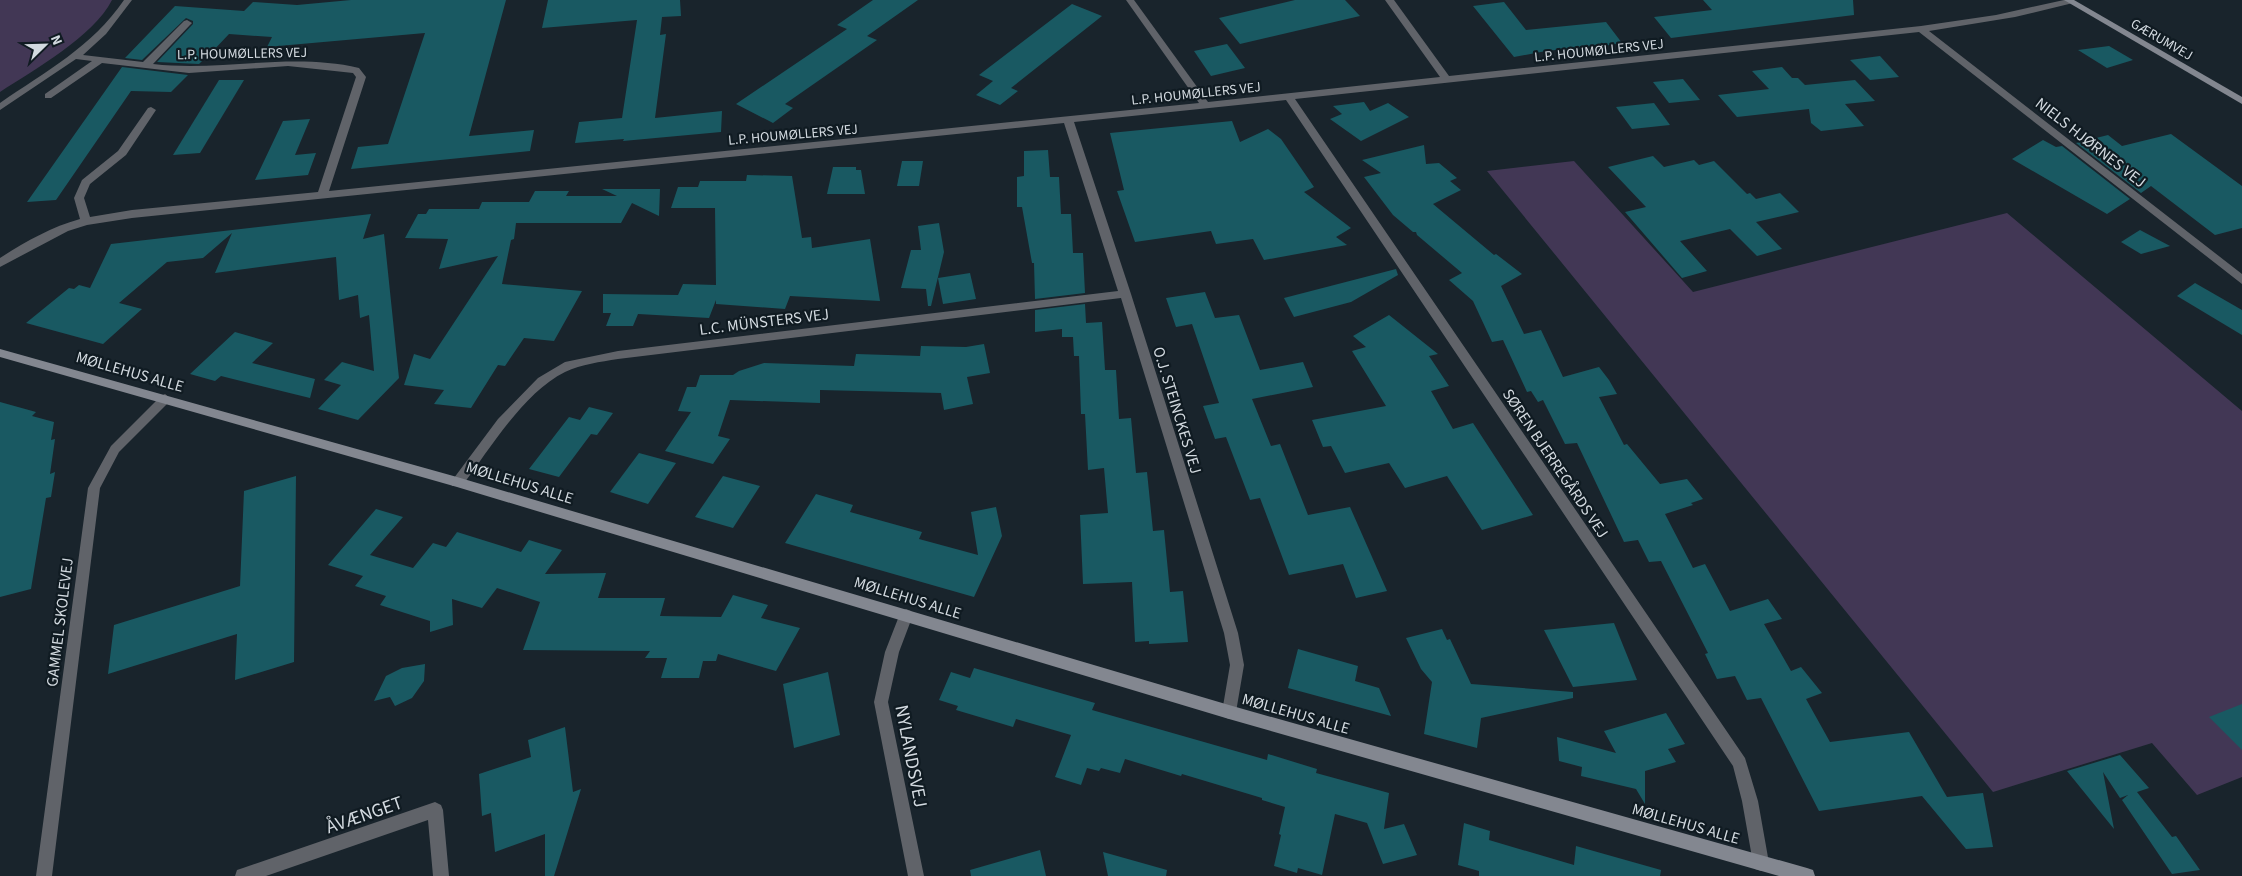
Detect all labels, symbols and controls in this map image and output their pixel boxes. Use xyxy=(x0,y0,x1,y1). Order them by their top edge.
street label: GÆRUMVEJ xyxy=(2127,14,2196,66)
north arrow xyxy=(20,20,70,70)
text: N xyxy=(45,32,67,49)
street label: L.P. HOUMØLLERS VEJ xyxy=(1533,34,1665,68)
street label: L.P. HOUMØLLERS VEJ xyxy=(177,43,307,65)
street label: L.P. HOUMØLLERS VEJ xyxy=(1130,77,1262,111)
street label: NIELS HJØRNES VEJ xyxy=(2030,93,2150,193)
street label: L.P. HOUMØLLERS VEJ xyxy=(727,119,859,151)
street label: L.C. MÜNSTERS VEJ xyxy=(698,303,830,341)
street label: O.J. STEINCKES VEJ xyxy=(1147,344,1207,477)
street label: MØLLEHUS ALLE xyxy=(73,346,186,398)
street label: SØREN BJERREGÅRDS VEJ xyxy=(1497,385,1613,543)
street label: MØLLEHUS ALLE xyxy=(463,456,576,510)
street label: GAMMEL SKOLEVEJ xyxy=(41,556,79,688)
street label: MØLLEHUS ALLE xyxy=(851,571,964,625)
street label: MØLLEHUS ALLE xyxy=(1239,688,1352,740)
street label: NYLANDSVEJ xyxy=(887,703,934,810)
street label: ÅVÆNGET xyxy=(322,790,407,841)
street label: MØLLEHUS ALLE xyxy=(1629,798,1742,850)

